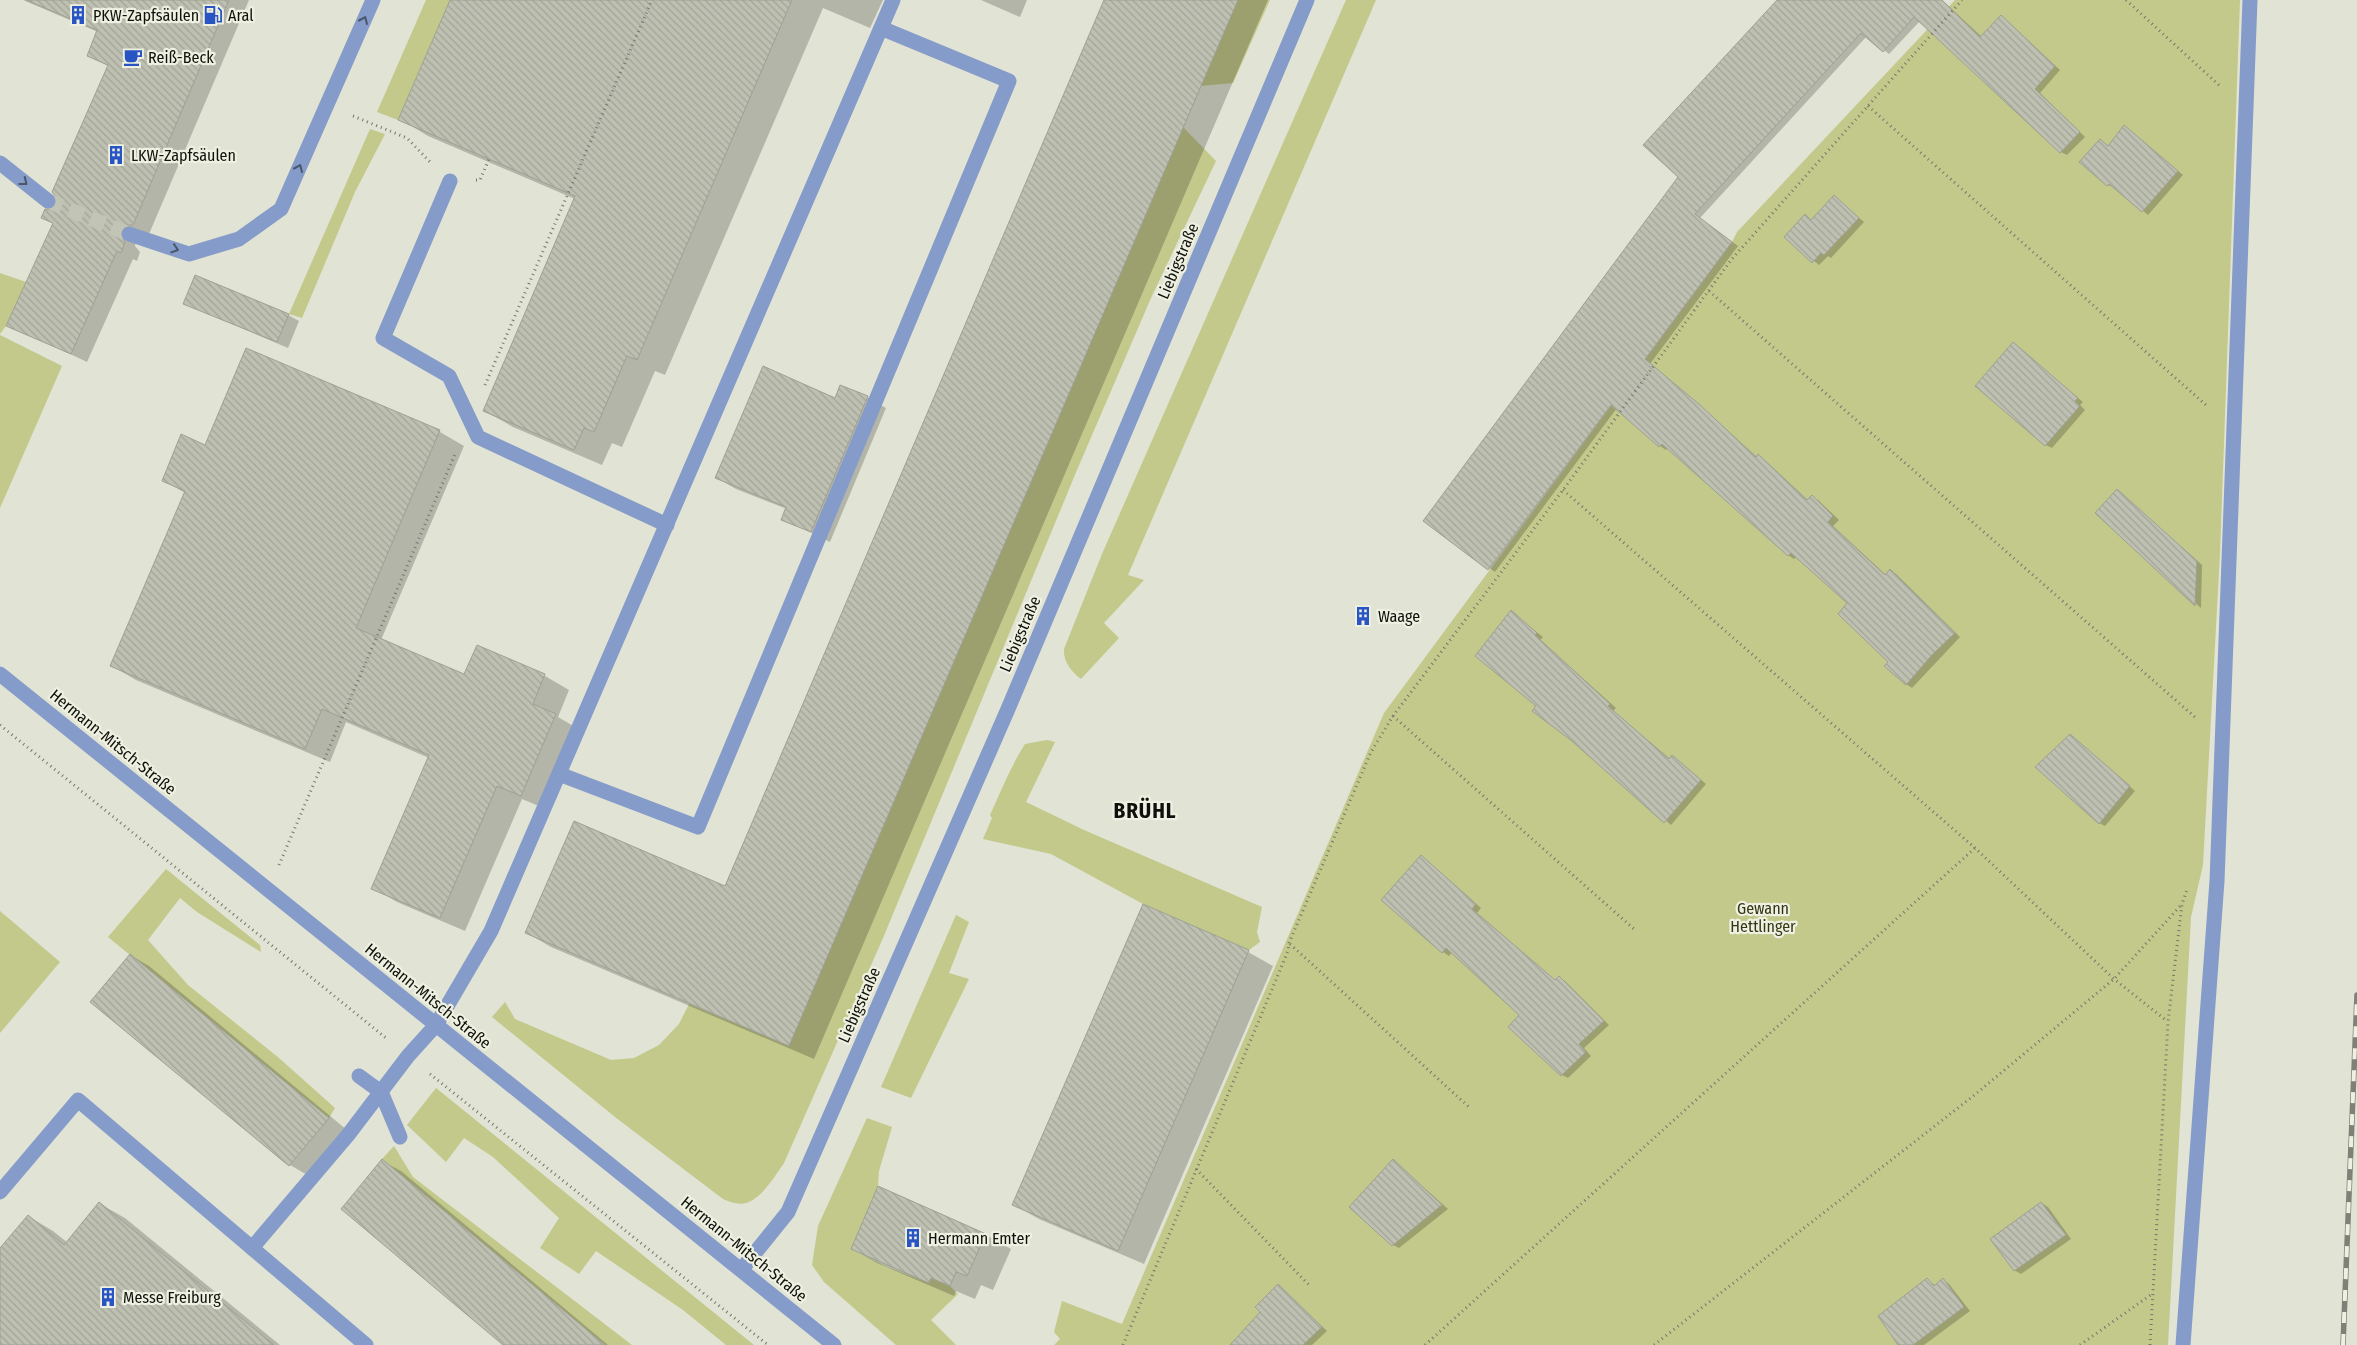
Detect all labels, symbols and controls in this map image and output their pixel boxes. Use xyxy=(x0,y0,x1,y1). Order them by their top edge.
building icon: PKW-Zapfsäulen xyxy=(67,4,89,26)
fuel station icon: Aral xyxy=(202,4,224,26)
place label: PKW-Zapfsäulen xyxy=(93,6,199,25)
place label: Aral xyxy=(228,6,253,25)
one-way arrow xyxy=(358,16,369,25)
cafe icon: Reiß-Beck xyxy=(122,46,144,68)
place label: Reiß-Beck xyxy=(148,48,214,67)
building icon: LKW-Zapfsäulen xyxy=(105,144,127,166)
place label: LKW-Zapfsäulen xyxy=(131,146,236,165)
one-way arrow xyxy=(292,164,303,173)
one-way arrow xyxy=(18,177,27,185)
street label: Liebigstraße xyxy=(1154,220,1202,302)
one-way arrow xyxy=(171,244,179,254)
street label: Liebigstraße xyxy=(996,593,1044,675)
building icon: Waage xyxy=(1352,605,1374,627)
place label: Waage xyxy=(1378,607,1420,626)
street label: Hermann-Mitsch-Straße xyxy=(46,685,180,799)
district label: BRÜHL xyxy=(1113,797,1177,824)
park label: Gewann Hettlinger xyxy=(1730,899,1796,936)
street label: Hermann-Mitsch-Straße xyxy=(361,939,495,1053)
street label: Liebigstraße xyxy=(834,964,884,1046)
street label: Hermann-Mitsch-Straße xyxy=(677,1192,811,1306)
building icon: Hermann Emter xyxy=(902,1227,924,1249)
place label: Hermann Emter xyxy=(928,1229,1030,1248)
building icon: Messe Freiburg xyxy=(97,1286,119,1308)
place label: Messe Freiburg xyxy=(123,1288,221,1307)

